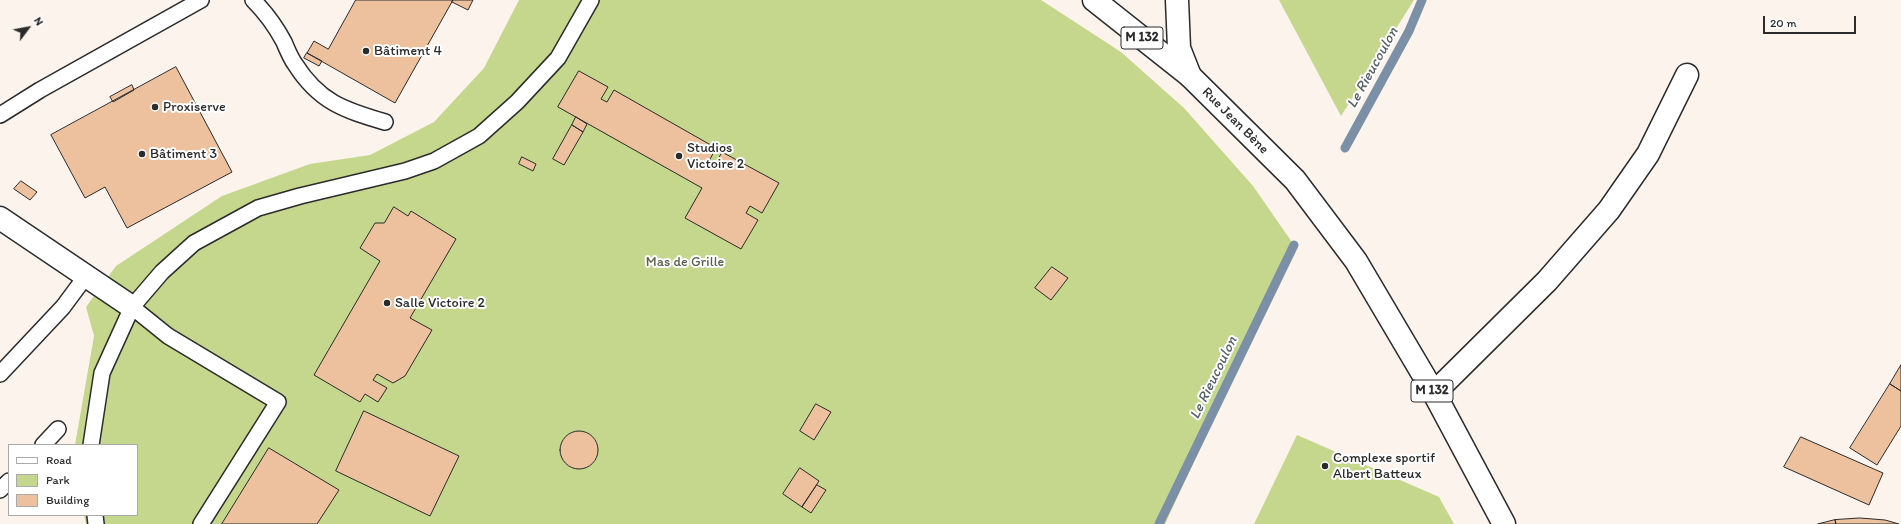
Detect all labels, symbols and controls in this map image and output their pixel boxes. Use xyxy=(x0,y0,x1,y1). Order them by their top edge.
north arrow xyxy=(8,8,48,48)
scale bar xyxy=(1765,8,1858,34)
text: N xyxy=(31,15,46,28)
text: 20 m xyxy=(1770,16,1797,30)
water label: Le Rieucoulon xyxy=(1343,24,1403,112)
road number: M 132 xyxy=(1121,27,1163,49)
place label: Bâtiment 4 xyxy=(374,43,442,59)
marker: Bâtiment 4 xyxy=(361,46,371,56)
street label: Rue Jean Bène xyxy=(1198,84,1272,158)
place label: Proxiserve xyxy=(163,99,226,115)
marker: Proxiserve xyxy=(150,102,160,112)
place label: Studios Victoire 2 xyxy=(687,140,744,172)
place label: Bâtiment 3 xyxy=(150,146,217,162)
marker: Bâtiment 3 xyxy=(137,149,147,159)
marker: Studios Victoire 2 xyxy=(674,151,684,161)
park label: Mas de Grille xyxy=(646,254,724,270)
place label: Salle Victoire 2 xyxy=(395,295,485,311)
marker: Salle Victoire 2 xyxy=(382,298,392,308)
water label: Le Rieucoulon xyxy=(1186,334,1242,422)
road number: M 132 xyxy=(1411,380,1453,402)
legend xyxy=(8,444,138,516)
place label: Complexe sportif Albert Batteux xyxy=(1333,450,1435,482)
text: Road xyxy=(46,453,72,467)
marker: Complexe sportif Albert Batteux xyxy=(1320,461,1330,471)
text: Park xyxy=(46,473,70,487)
text: Building xyxy=(46,493,89,507)

